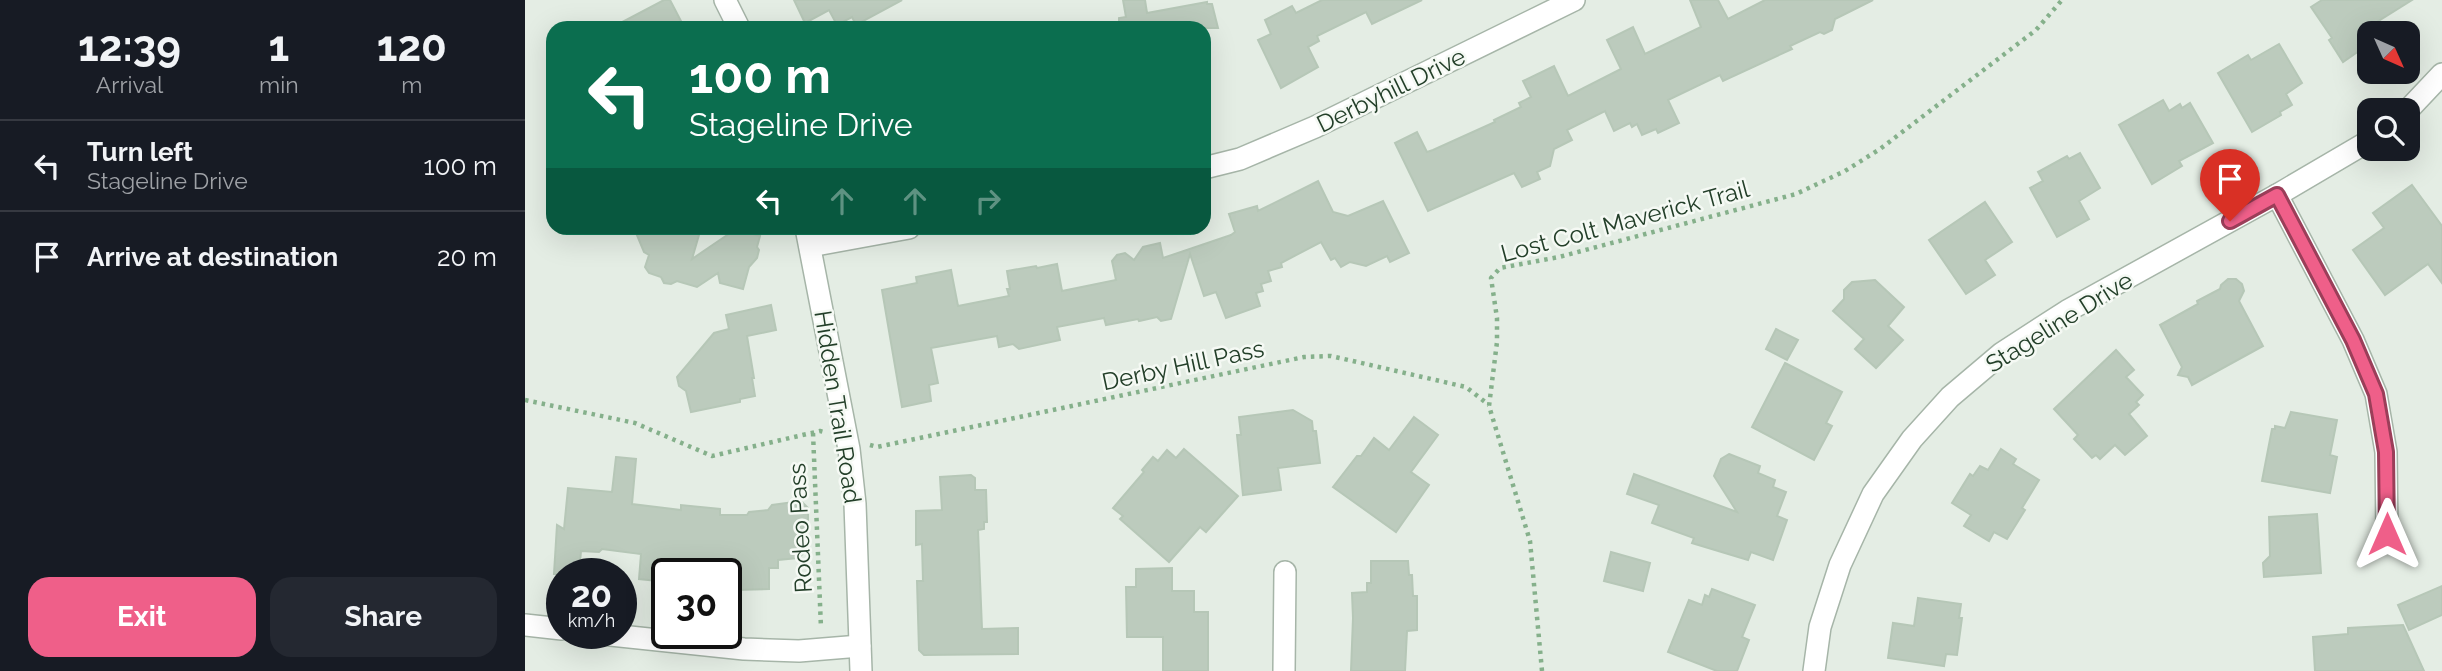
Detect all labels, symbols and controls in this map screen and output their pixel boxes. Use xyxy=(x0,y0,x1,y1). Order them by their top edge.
north arrow xyxy=(2357,21,2420,84)
map controls xyxy=(2357,21,2420,161)
text: 12:39 xyxy=(78,22,181,71)
text: 1 xyxy=(268,22,289,71)
text: 120 xyxy=(377,22,447,71)
street label: Derbyhill Drive xyxy=(1312,41,1470,139)
text: 100 m xyxy=(689,47,831,104)
icon: left xyxy=(574,49,665,140)
text: Arrival xyxy=(96,71,163,98)
text: min xyxy=(259,71,299,98)
text: m xyxy=(401,71,422,98)
button: search xyxy=(2357,98,2420,161)
text: Stageline Drive xyxy=(689,106,913,143)
text: Turn left xyxy=(87,137,193,167)
icon: left xyxy=(28,147,66,185)
pin xyxy=(2200,149,2260,221)
text: 100 m xyxy=(424,151,497,181)
icon: arrive xyxy=(2211,160,2249,198)
text: Stageline Drive xyxy=(87,167,248,194)
street label: Lost Colt Maverick Trail xyxy=(1498,174,1753,268)
icon: left xyxy=(750,182,788,220)
icon: ahead xyxy=(823,182,861,220)
icon: ahead xyxy=(896,182,934,220)
icon: right xyxy=(969,182,1007,220)
icon: arrive xyxy=(28,238,66,276)
text: Arrive at destination xyxy=(87,242,338,272)
text: 20 m xyxy=(437,242,497,272)
street label: Stageline Drive xyxy=(1980,265,2138,379)
street label: Hidden Trail Road xyxy=(808,308,868,506)
street label: Derby Hill Pass xyxy=(1099,334,1267,396)
street label: Rodeo Pass xyxy=(782,462,818,594)
position arrow xyxy=(2350,497,2424,571)
speed limit sign: 30 xyxy=(651,558,742,649)
text: 20 xyxy=(571,574,612,615)
button: Exit xyxy=(28,577,256,657)
button: Share xyxy=(270,577,497,657)
text: km/h xyxy=(568,610,615,631)

